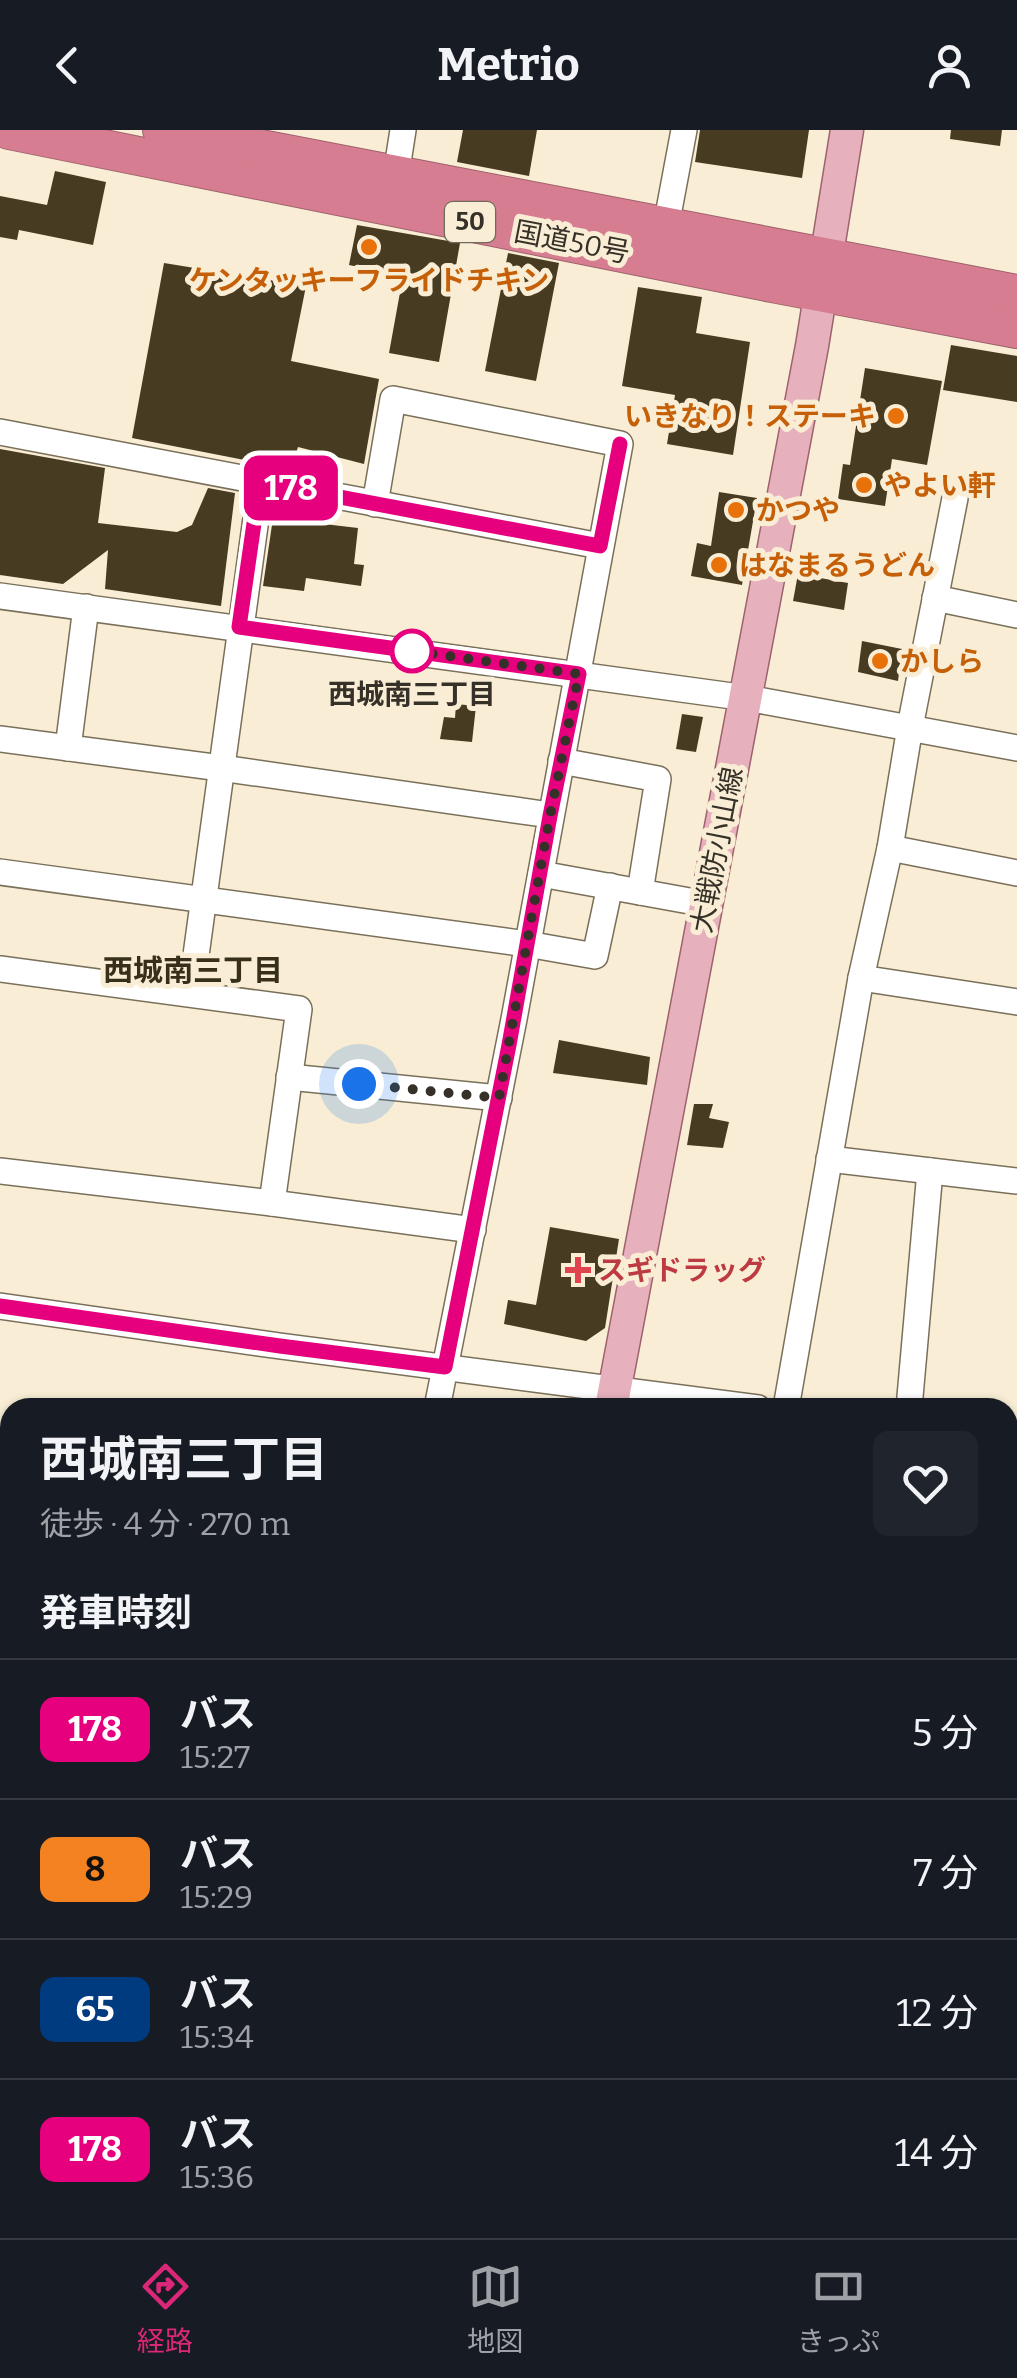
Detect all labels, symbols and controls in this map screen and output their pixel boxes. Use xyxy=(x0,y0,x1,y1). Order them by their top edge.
icon: back xyxy=(40,38,95,93)
text: Metrio xyxy=(437,38,580,92)
icon: person xyxy=(922,38,977,93)
road number: 50 xyxy=(445,202,495,242)
street label: 国道50号 xyxy=(511,215,633,269)
marker: ケンタッキーフライドチキン xyxy=(358,236,380,258)
place label: ケンタッキーフライドチキン xyxy=(189,264,549,297)
place label: いきなり！ステーキ xyxy=(624,400,876,433)
marker: いきなり！ステーキ xyxy=(885,405,907,427)
line badge: 178 xyxy=(234,456,348,520)
text: 178 xyxy=(264,467,318,509)
place label: やよい軒 xyxy=(884,469,996,502)
marker: やよい軒 xyxy=(853,474,875,496)
place label: かつや xyxy=(756,494,840,527)
marker: かつや xyxy=(725,499,747,521)
place label: はなまるうどん xyxy=(739,549,935,582)
marker: はなまるうどん xyxy=(708,554,730,576)
marker: 西城南三丁目 xyxy=(391,630,433,672)
place label: かしら xyxy=(900,645,984,678)
marker: かしら xyxy=(869,650,891,672)
place label: 西城南三丁目 xyxy=(328,678,496,711)
street label: 大戦防小山線 xyxy=(685,764,749,936)
district label: 西城南三丁目 xyxy=(103,953,283,989)
your location xyxy=(334,1059,384,1109)
place label: スギドラッグ xyxy=(598,1254,766,1287)
marker: スギドラッグ xyxy=(567,1259,589,1281)
text: 西城南三丁目 xyxy=(40,1431,328,1489)
button: heart xyxy=(873,1431,978,1536)
text: 徒歩 · 4 分 · 270 m xyxy=(40,1505,290,1543)
text: 発車時刻 xyxy=(40,1590,192,1636)
text: バス xyxy=(180,1691,256,1737)
text: 178 xyxy=(68,1708,122,1750)
text: 5 分 xyxy=(912,1710,978,1756)
text: 15:27 xyxy=(180,1738,250,1776)
text: バス xyxy=(180,1831,256,1877)
text: 8 xyxy=(84,1848,106,1890)
text: 7 分 xyxy=(913,1850,978,1896)
text: 15:29 xyxy=(180,1878,253,1916)
text: バス xyxy=(180,1971,256,2017)
text: 65 xyxy=(75,1988,115,2030)
text: 12 分 xyxy=(896,1990,978,2036)
text: 15:34 xyxy=(180,2018,254,2056)
text: バス xyxy=(180,2111,256,2157)
text: 178 xyxy=(68,2128,122,2170)
text: 14 分 xyxy=(895,2130,978,2176)
text: 15:36 xyxy=(180,2158,254,2196)
tab: 経路 xyxy=(137,2259,193,2359)
tab: 地図 xyxy=(467,2259,523,2359)
tab: きっぷ xyxy=(797,2259,880,2359)

